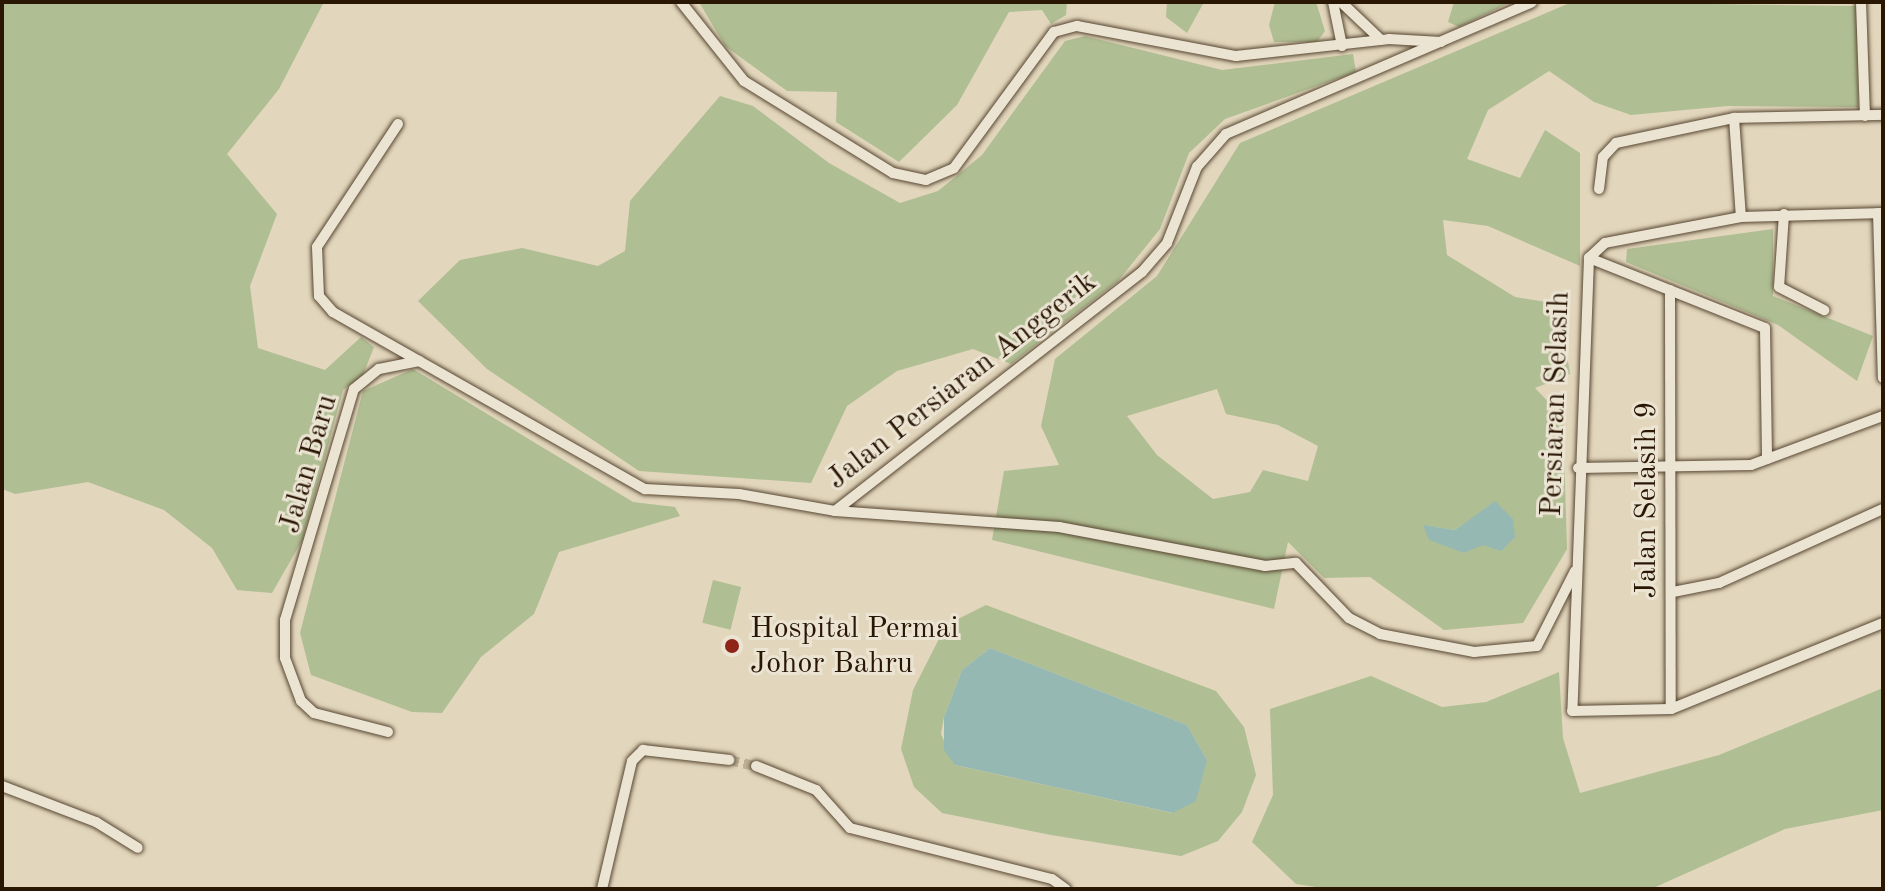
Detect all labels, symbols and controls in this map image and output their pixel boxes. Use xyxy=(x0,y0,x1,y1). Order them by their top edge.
street label: Jalan Persiaran Anggerik xyxy=(820,264,1104,498)
street label: Persiaran Selasih xyxy=(1534,291,1578,517)
street label: Jalan Baru xyxy=(272,391,346,537)
street label: Jalan Selasih 9 xyxy=(1629,401,1665,599)
place label: Hospital Permai Johor Bahru xyxy=(750,611,959,682)
marker: Hospital Permai Johor Bahru xyxy=(721,635,743,657)

